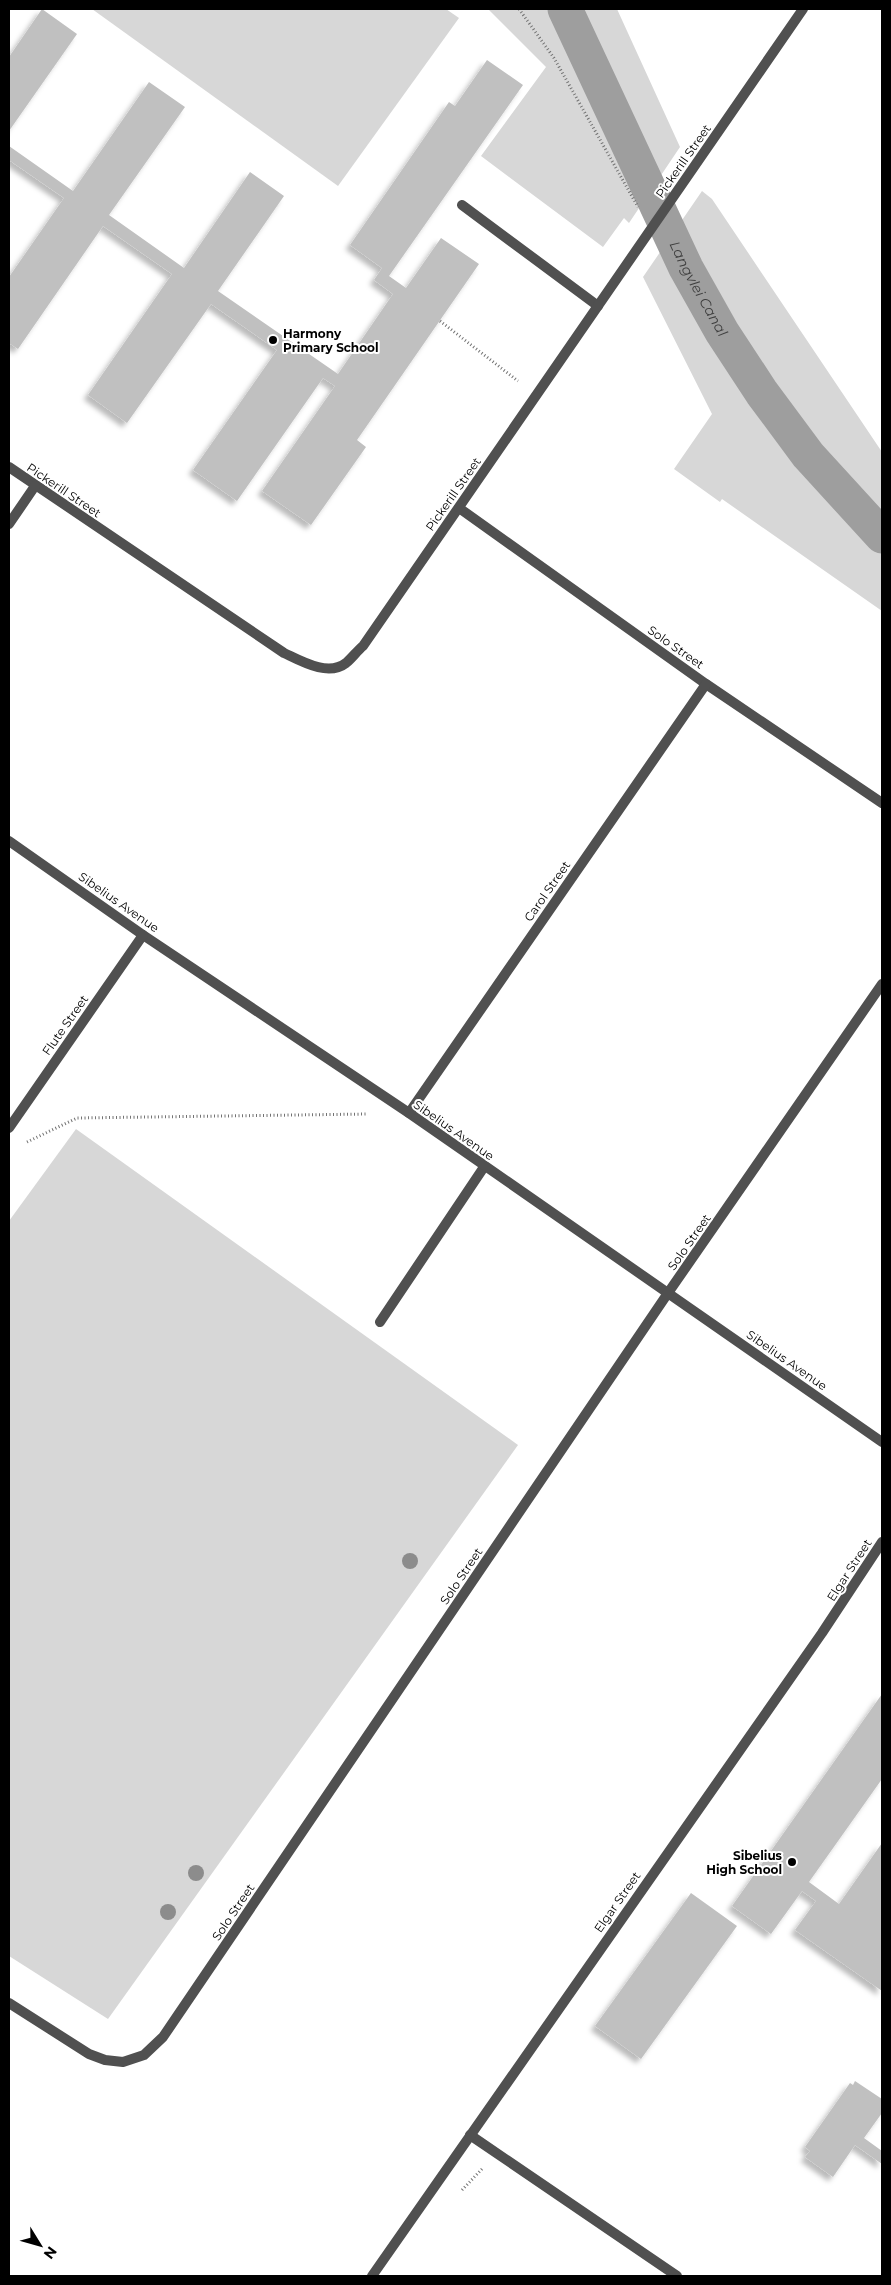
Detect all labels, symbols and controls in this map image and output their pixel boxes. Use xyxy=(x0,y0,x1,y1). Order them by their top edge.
street label: Pickerill Street xyxy=(652,121,714,201)
water label: Langvlei Canal xyxy=(666,238,732,340)
place label: Harmony Primary School xyxy=(283,326,379,355)
marker: Harmony Primary School xyxy=(267,334,279,346)
street label: Pickerill Street xyxy=(422,454,484,534)
street label: Pickerill Street xyxy=(24,460,104,520)
street label: Solo Street xyxy=(645,622,707,672)
street label: Carol Street xyxy=(521,858,573,924)
street label: Sibelius Avenue xyxy=(76,869,162,935)
street label: Flute Street xyxy=(39,992,91,1058)
street label: Sibelius Avenue xyxy=(411,1097,497,1163)
street label: Solo Street xyxy=(664,1211,714,1273)
street label: Sibelius Avenue xyxy=(744,1327,830,1393)
street label: Elgar Street xyxy=(823,1536,875,1604)
street label: Solo Street xyxy=(437,1545,485,1607)
place label: Sibelius High School xyxy=(706,1848,783,1877)
marker: Sibelius High School xyxy=(786,1856,798,1868)
street label: Elgar Street xyxy=(591,1869,644,1935)
street label: Solo Street xyxy=(209,1881,257,1943)
north arrow xyxy=(15,2220,65,2270)
text: N xyxy=(40,2243,61,2263)

